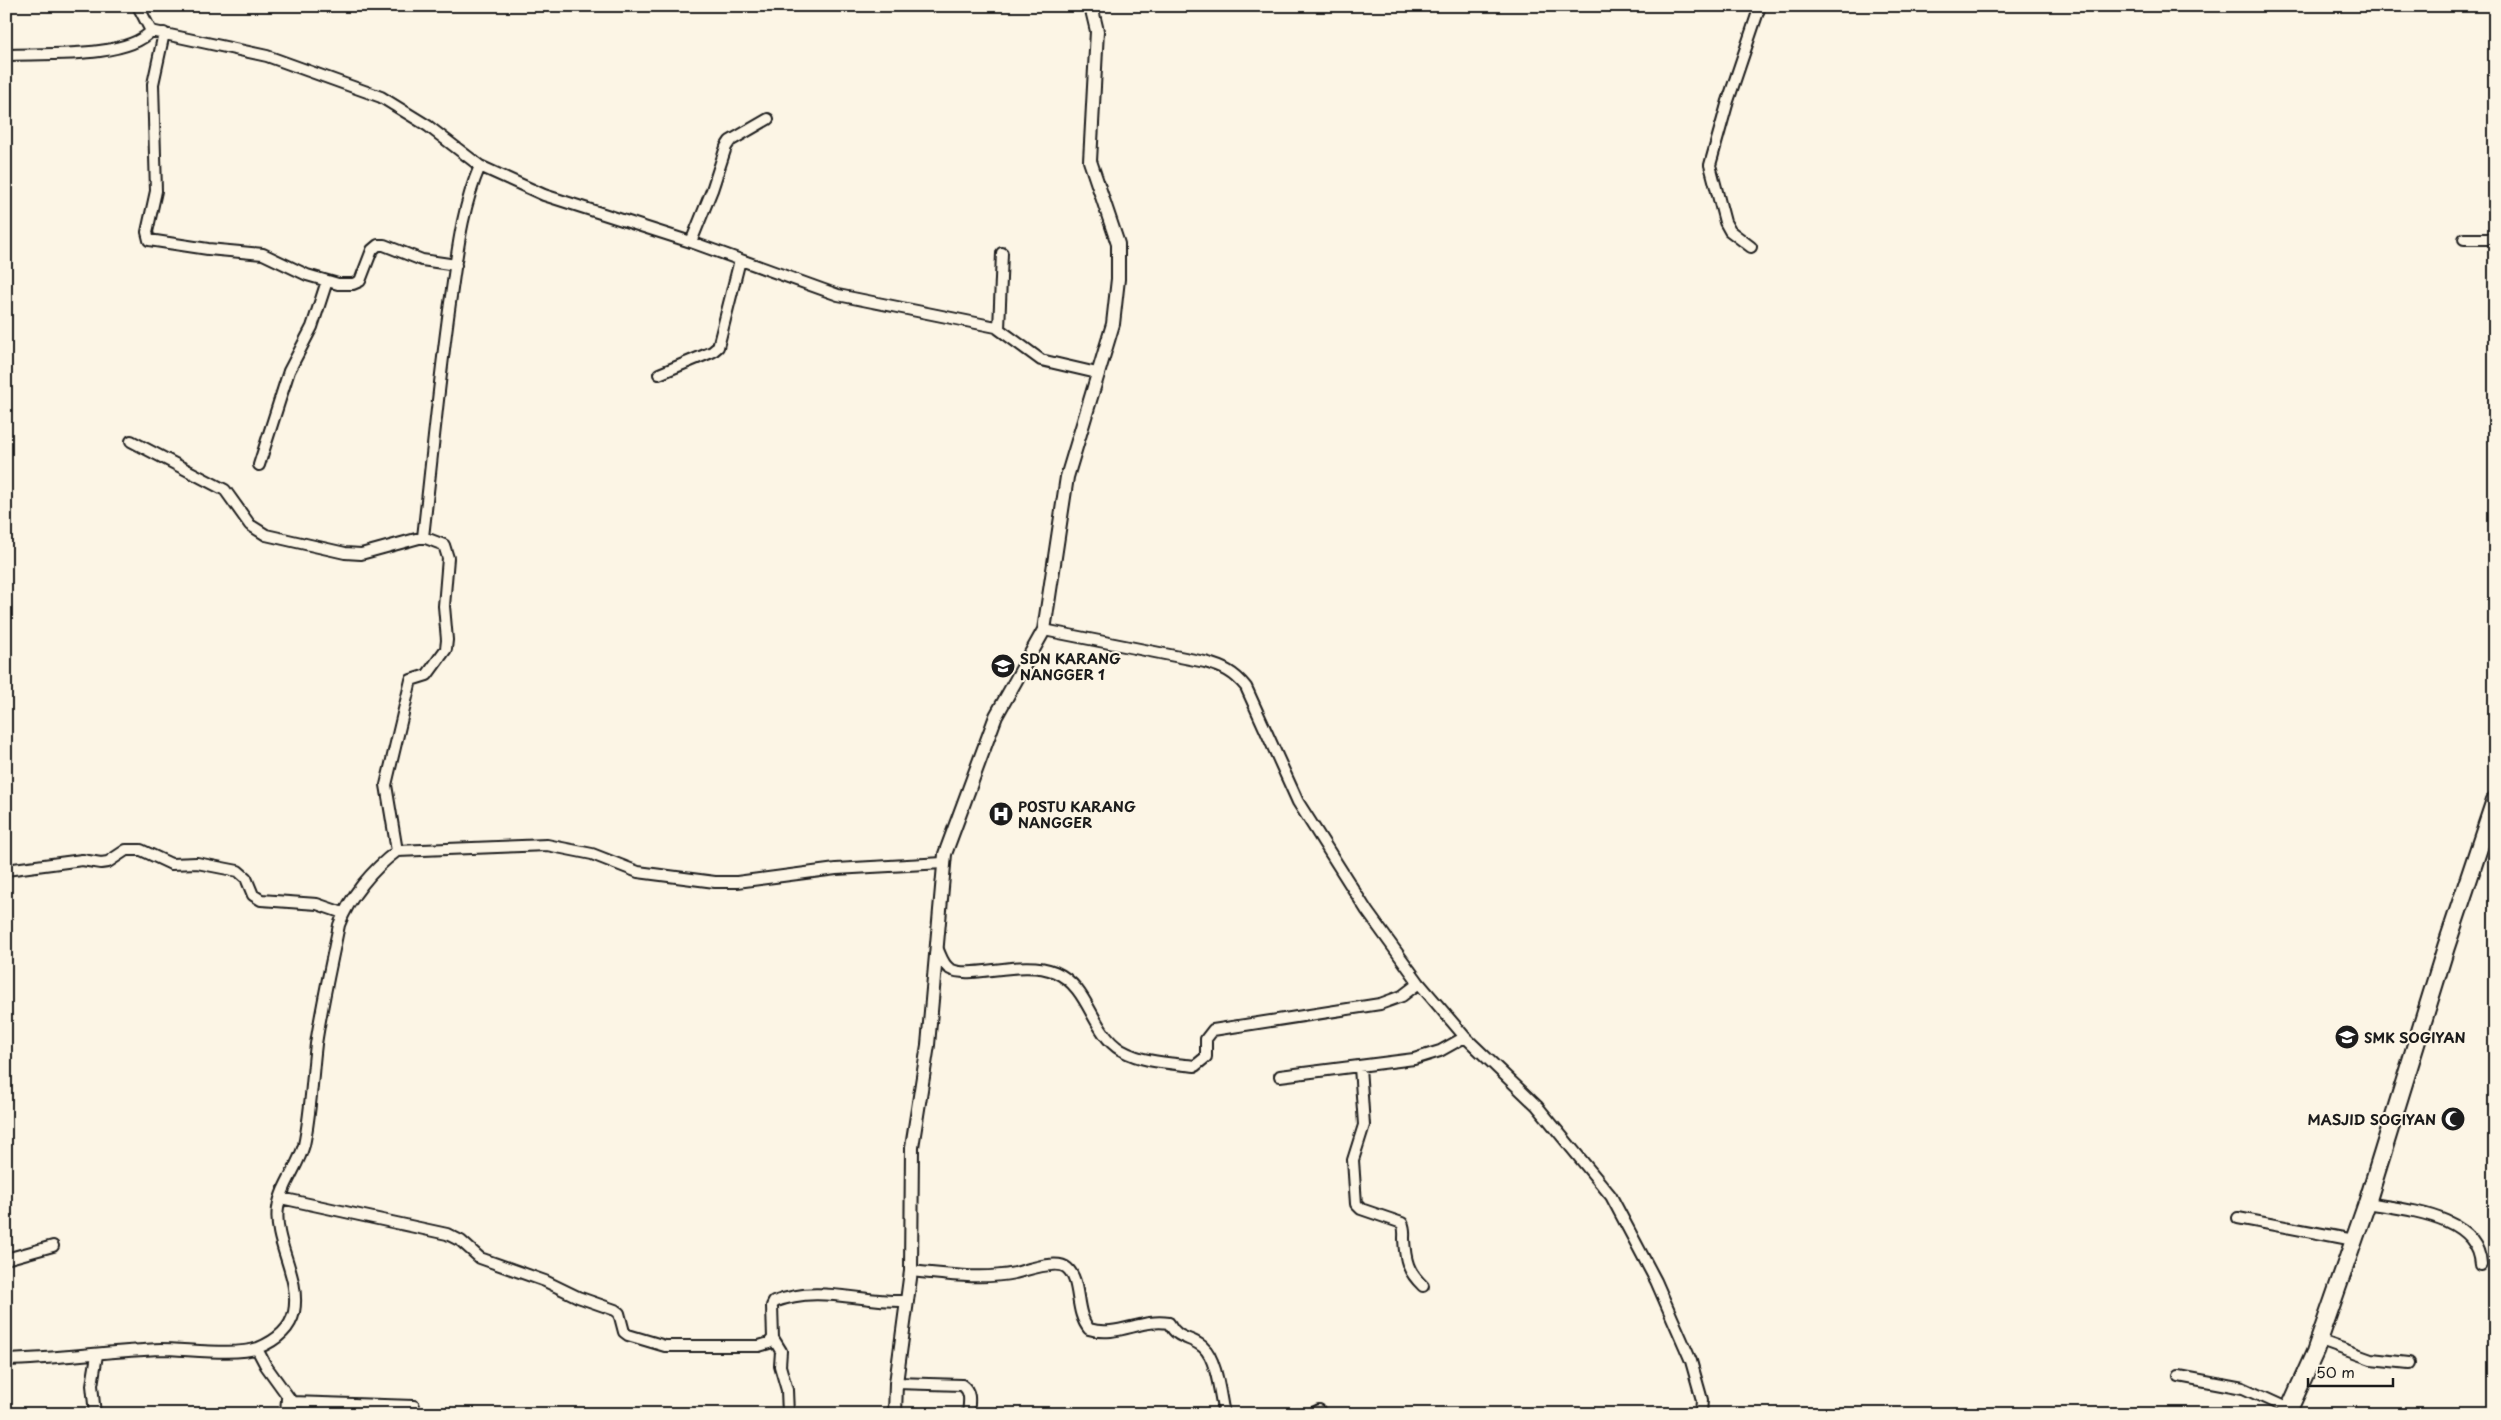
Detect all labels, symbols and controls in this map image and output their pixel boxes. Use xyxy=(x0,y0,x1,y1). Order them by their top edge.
place label: SDN KARANG NANGGER 1 xyxy=(1020,648,1121,685)
school or university icon: SDN KARANG NANGGER 1 xyxy=(990,653,1016,679)
place label: POSTU KARANG NANGGER xyxy=(1018,796,1136,833)
hospital icon: POSTU KARANG NANGGER xyxy=(988,801,1014,827)
school or university icon: SMK SOGIYAN xyxy=(2334,1024,2360,1050)
place label: SMK SOGIYAN xyxy=(2364,1027,2466,1048)
mosque icon: MASJID SOGIYAN xyxy=(2440,1106,2466,1132)
place label: MASJID SOGIYAN xyxy=(2308,1109,2436,1130)
scale bar xyxy=(2308,1355,2394,1387)
text: 50 m xyxy=(2316,1360,2355,1383)

